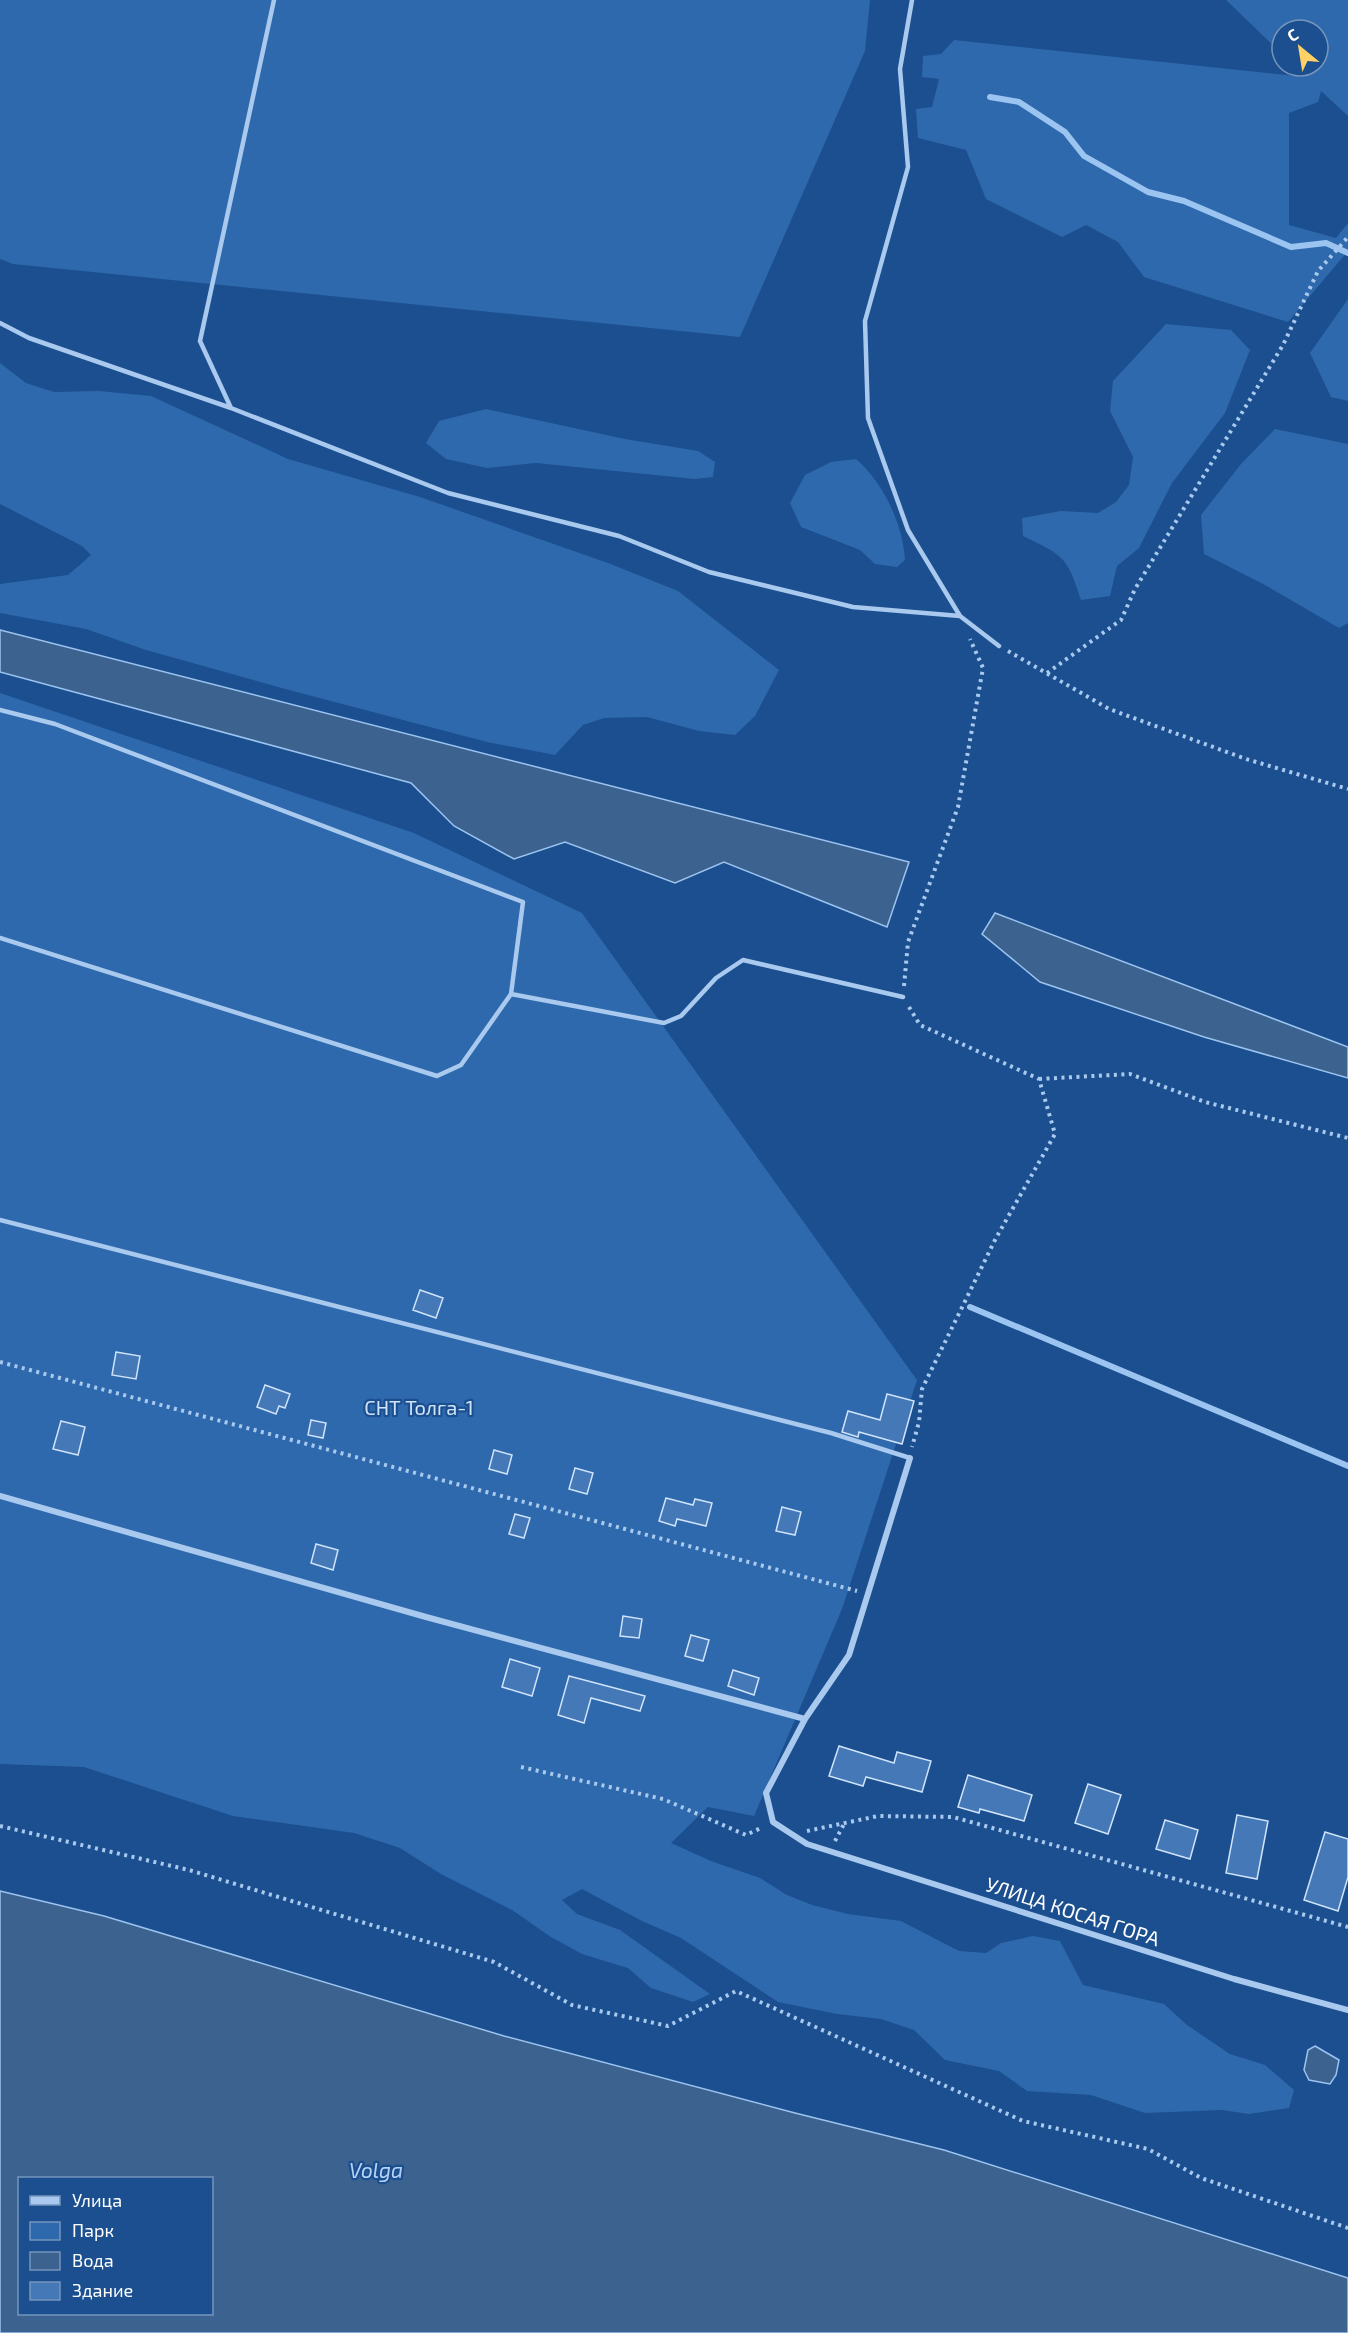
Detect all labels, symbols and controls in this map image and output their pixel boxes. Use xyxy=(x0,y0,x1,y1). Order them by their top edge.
north arrow xyxy=(1270,18,1330,78)
text: С xyxy=(1283,24,1301,45)
park label: СНТ Толга-1 xyxy=(364,1395,474,1419)
street label: УЛИЦА КОСАЯ ГОРА xyxy=(983,1872,1163,1951)
water label: Volga xyxy=(349,2157,403,2182)
legend xyxy=(18,2177,213,2315)
text: Улица xyxy=(72,2189,122,2211)
text: Парк xyxy=(72,2219,114,2241)
text: Вода xyxy=(72,2249,114,2271)
text: Здание xyxy=(72,2279,133,2301)

